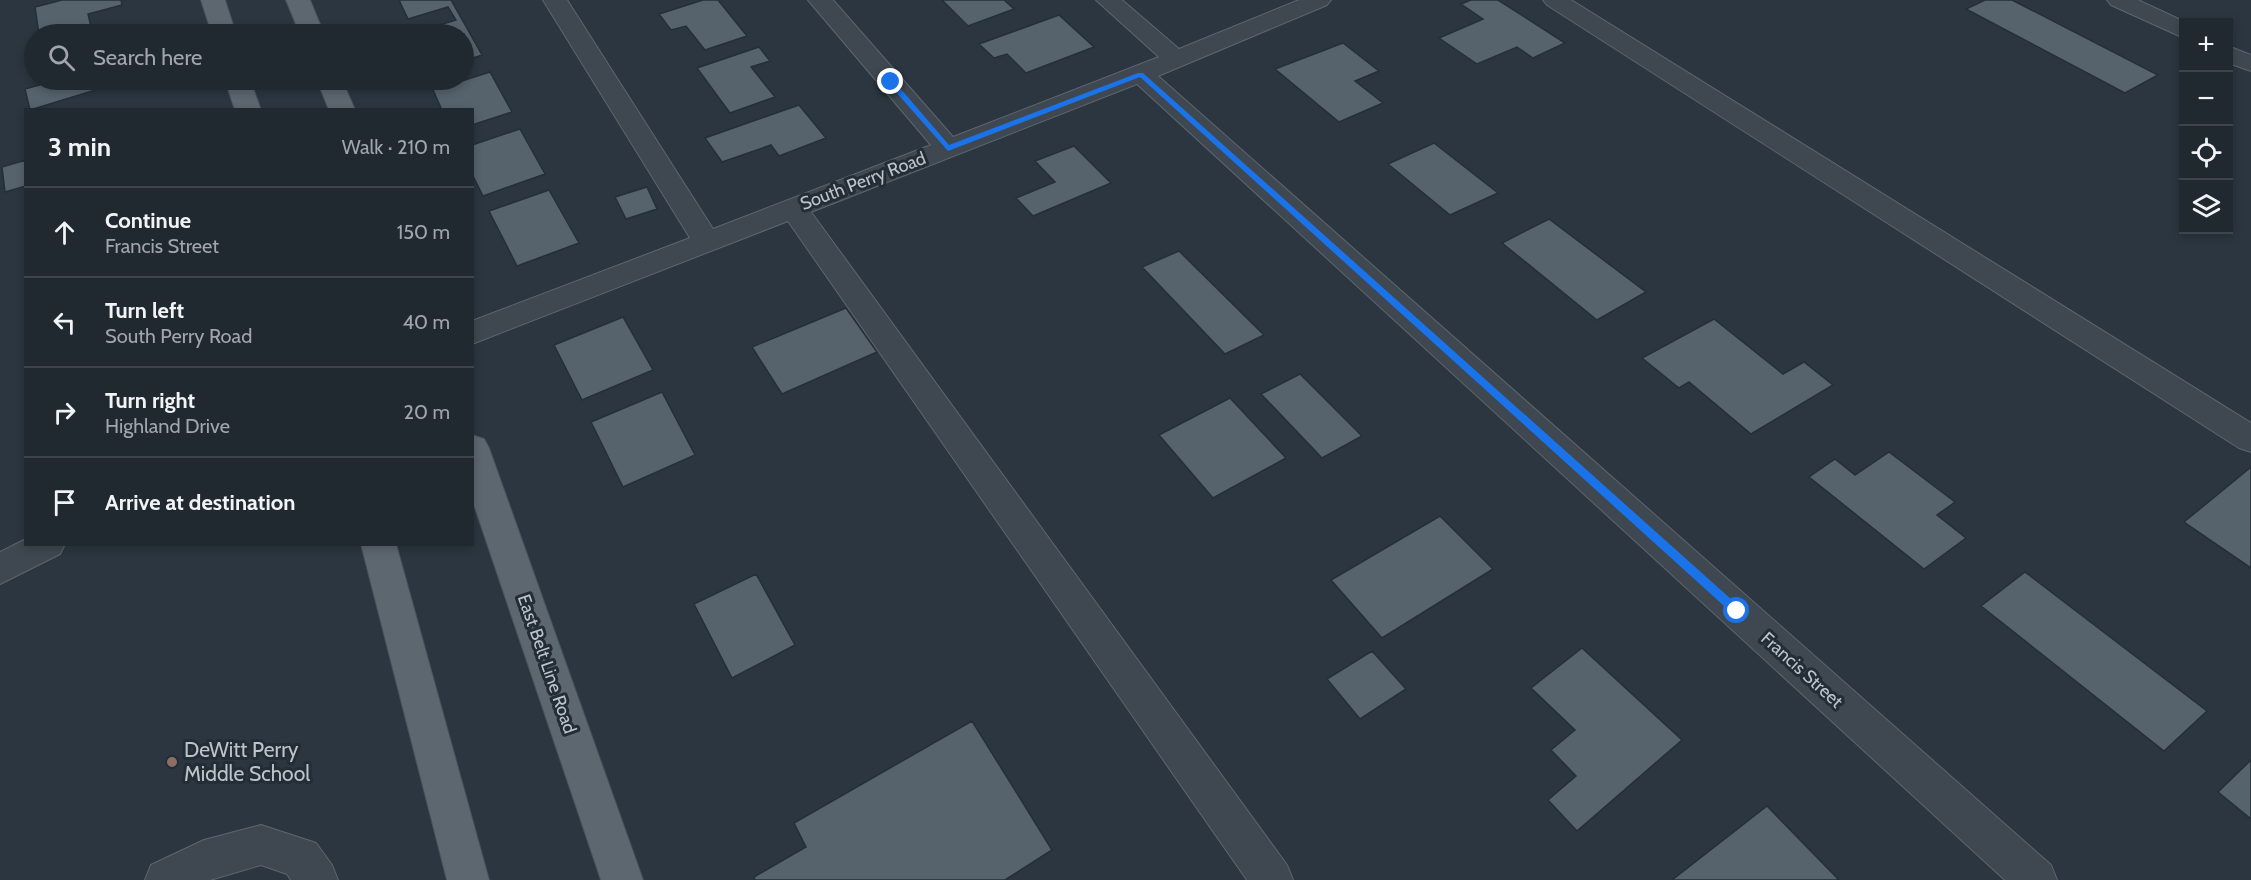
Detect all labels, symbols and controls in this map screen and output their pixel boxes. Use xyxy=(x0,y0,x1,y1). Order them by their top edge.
map controls xyxy=(2179,18,2233,234)
button: + xyxy=(2179,18,2233,72)
search box xyxy=(24,24,474,90)
icon: search xyxy=(45,41,78,74)
text: Search here xyxy=(93,44,202,71)
route end xyxy=(877,68,903,94)
button: − xyxy=(2179,72,2233,126)
button: locate xyxy=(2179,126,2233,180)
text: 3 min xyxy=(48,131,111,163)
text: Walk · 210 m xyxy=(342,135,450,159)
street label: South Perry Road xyxy=(797,147,929,215)
button: layers xyxy=(2179,180,2233,234)
text: Continue xyxy=(105,207,191,234)
icon: ahead xyxy=(48,216,81,249)
text: 150 m xyxy=(397,220,450,244)
text: Francis Street xyxy=(105,234,219,258)
text: Turn left xyxy=(105,297,184,324)
icon: left xyxy=(48,306,81,339)
text: 40 m xyxy=(402,310,450,334)
text: South Perry Road xyxy=(105,324,252,348)
text: Turn right xyxy=(105,387,195,414)
icon: right xyxy=(48,396,81,429)
text: 20 m xyxy=(404,400,450,424)
text: Highland Drive xyxy=(105,414,230,438)
icon: arrive xyxy=(48,486,81,519)
text: Arrive at destination xyxy=(105,489,295,516)
street label: East Belt Line Road xyxy=(513,592,581,736)
route start xyxy=(1723,597,1749,623)
street label: Francis Street xyxy=(1757,627,1847,713)
place label: DeWitt Perry Middle School xyxy=(184,737,310,786)
marker: DeWitt Perry Middle School xyxy=(165,755,179,769)

